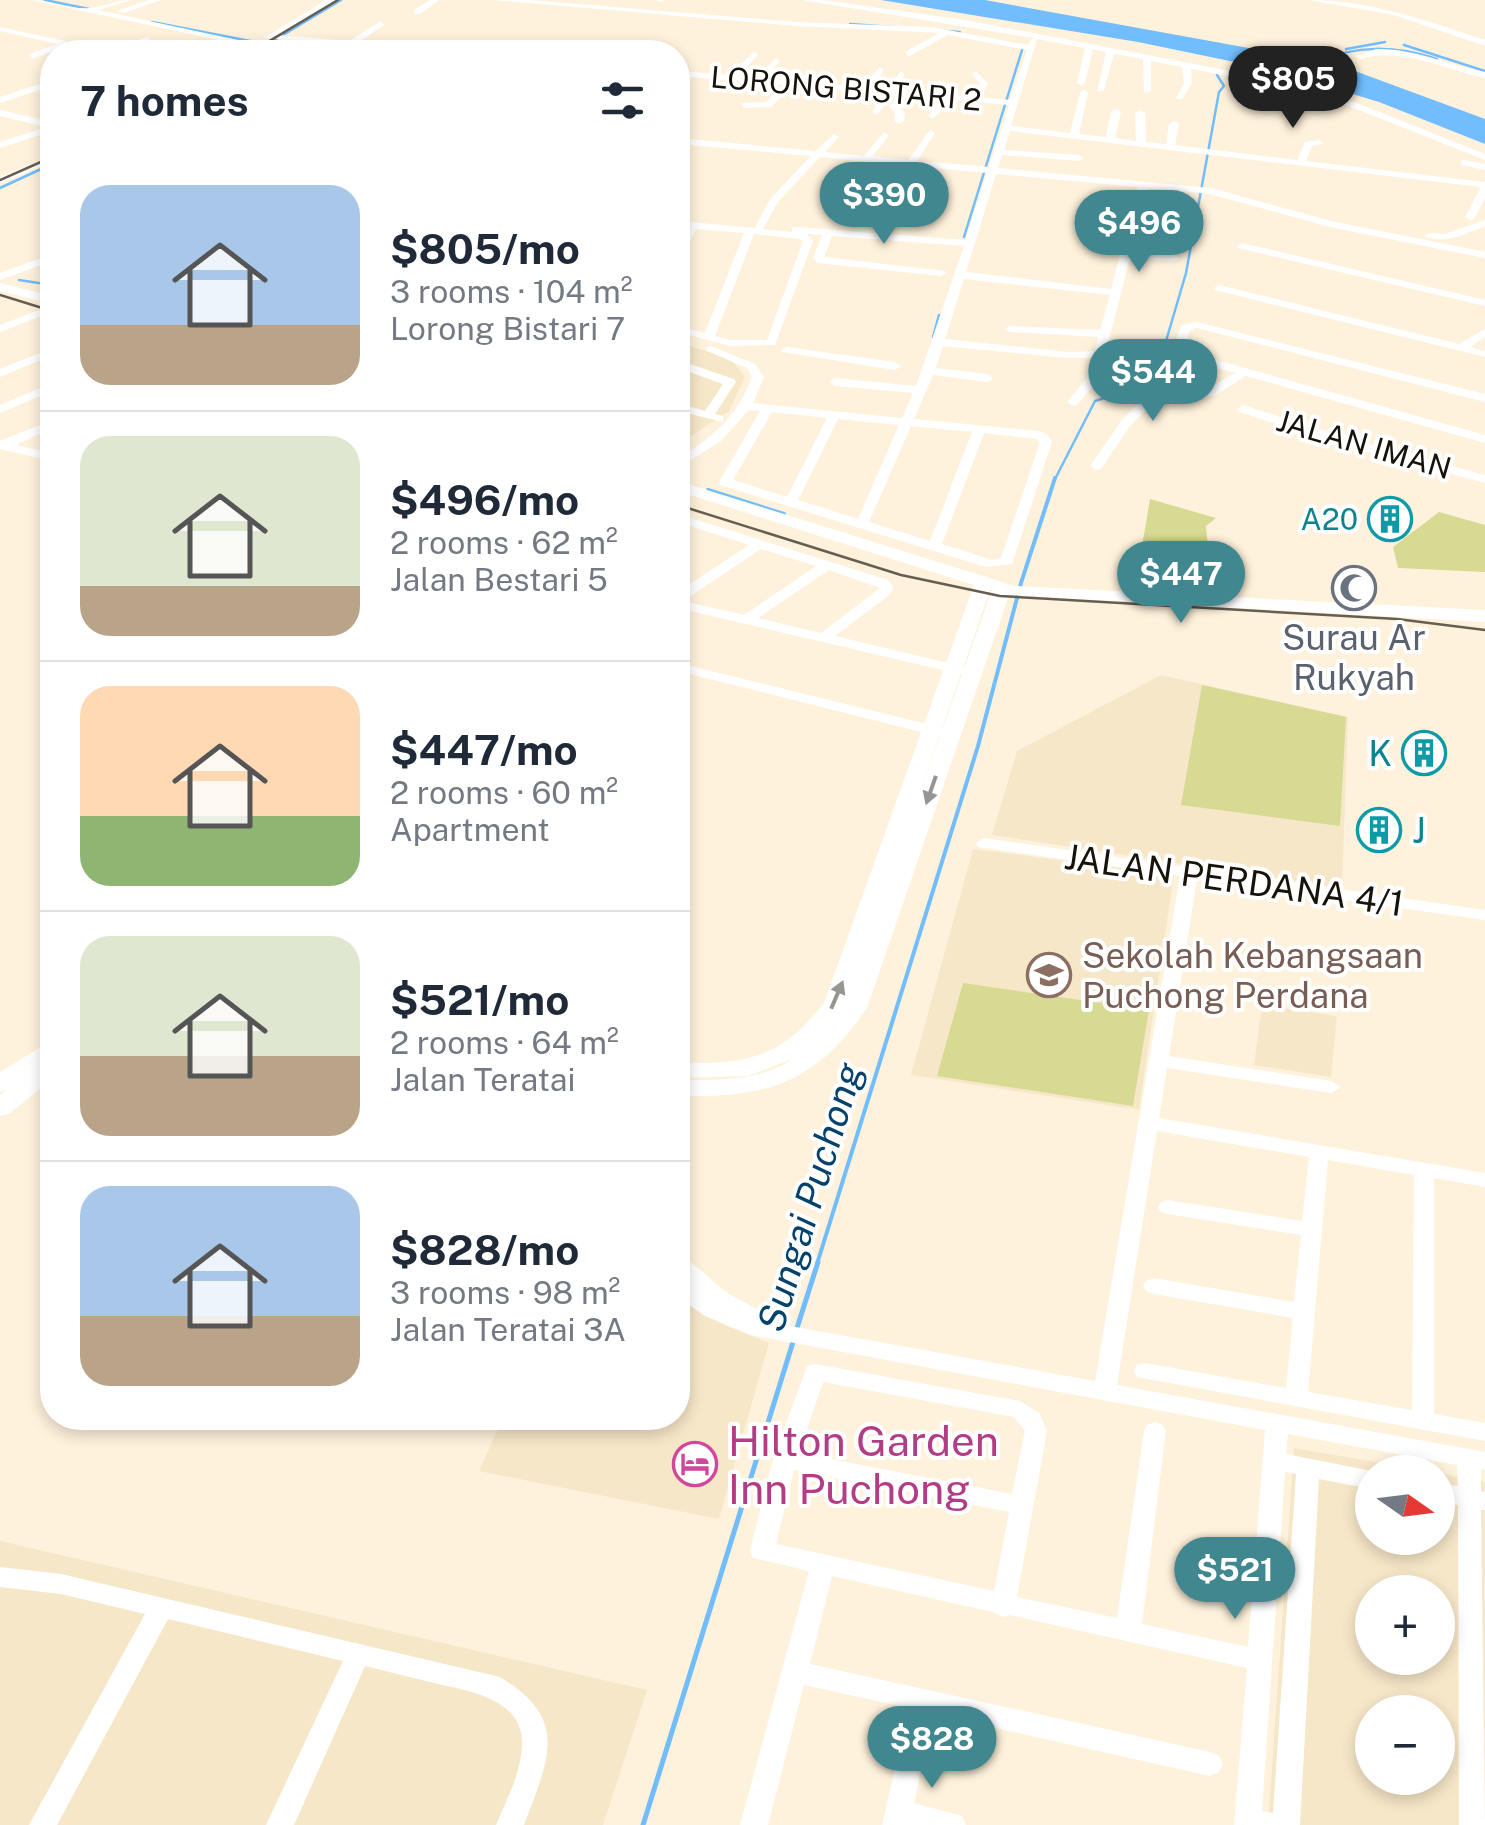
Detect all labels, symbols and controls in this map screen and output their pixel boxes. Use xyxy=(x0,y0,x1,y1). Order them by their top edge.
pin: $805 xyxy=(1234,46,1352,131)
street label: LORONG BISTARI 2 xyxy=(709,58,983,118)
text: $805 xyxy=(1250,60,1336,97)
icon: filters xyxy=(595,73,650,128)
text: 7 homes xyxy=(80,76,249,125)
pin: $390 xyxy=(825,162,943,247)
text: $390 xyxy=(842,176,926,213)
pin: $496 xyxy=(1080,190,1198,275)
text: $496 xyxy=(1097,204,1181,241)
text: $805/mo xyxy=(390,224,580,273)
icon: home xyxy=(160,225,280,345)
text: 3 rooms · 104 m² xyxy=(390,273,633,310)
text: Lorong Bistari 7 xyxy=(390,310,625,347)
pin: $544 xyxy=(1094,339,1212,424)
text: $544 xyxy=(1110,353,1196,390)
street label: JALAN IMAN xyxy=(1273,402,1455,486)
text: $496/mo xyxy=(390,475,579,524)
icon: home xyxy=(160,476,280,596)
building icon: A20 xyxy=(1367,496,1413,542)
place label: A20 xyxy=(1300,501,1358,537)
text: 2 rooms · 62 m² xyxy=(390,524,618,561)
pin: $447 xyxy=(1122,541,1240,626)
text: $447 xyxy=(1139,555,1223,592)
text: Jalan Bestari 5 xyxy=(390,561,608,598)
mosque icon: Surau Ar Rukyah xyxy=(1331,565,1377,611)
place label: Surau Ar Rukyah xyxy=(1282,617,1426,698)
text: $447/mo xyxy=(390,725,578,774)
icon: home xyxy=(160,726,280,846)
building icon: K xyxy=(1401,730,1447,776)
place label: K xyxy=(1368,733,1392,774)
text: 2 rooms · 60 m² xyxy=(390,774,618,811)
one-way arrow xyxy=(923,775,938,805)
building icon: J xyxy=(1356,807,1402,853)
place label: J xyxy=(1412,810,1426,851)
text: Apartment xyxy=(390,811,550,848)
street label: JALAN PERDANA 4/1 xyxy=(1062,836,1406,924)
place label: Sekolah Kebangsaan Puchong Perdana xyxy=(1082,935,1423,1016)
school or university icon: Sekolah Kebangsaan Puchong Perdana xyxy=(1026,952,1072,998)
text: $521/mo xyxy=(390,975,569,1024)
icon: home xyxy=(160,976,280,1096)
one-way arrow xyxy=(829,980,845,1010)
text: 2 rooms · 64 m² xyxy=(390,1024,619,1061)
water label: Sungai Puchong xyxy=(748,1057,872,1337)
text: Jalan Teratai xyxy=(390,1061,575,1098)
text: $828/mo xyxy=(390,1225,579,1274)
icon: home xyxy=(160,1226,280,1346)
text: 3 rooms · 98 m² xyxy=(390,1274,620,1311)
text: Jalan Teratai 3A xyxy=(390,1311,626,1348)
place label: Hilton Garden Inn Puchong xyxy=(728,1416,999,1513)
hotel icon: Hilton Garden Inn Puchong xyxy=(672,1441,718,1487)
north arrow xyxy=(1355,1455,1455,1555)
map controls xyxy=(1355,1455,1455,1795)
pin: $521 xyxy=(1176,1537,1294,1622)
text: $521 xyxy=(1196,1551,1274,1588)
button: + xyxy=(1355,1575,1455,1675)
button: − xyxy=(1355,1695,1455,1795)
pin: $828 xyxy=(873,1706,991,1791)
text: $828 xyxy=(889,1720,975,1757)

